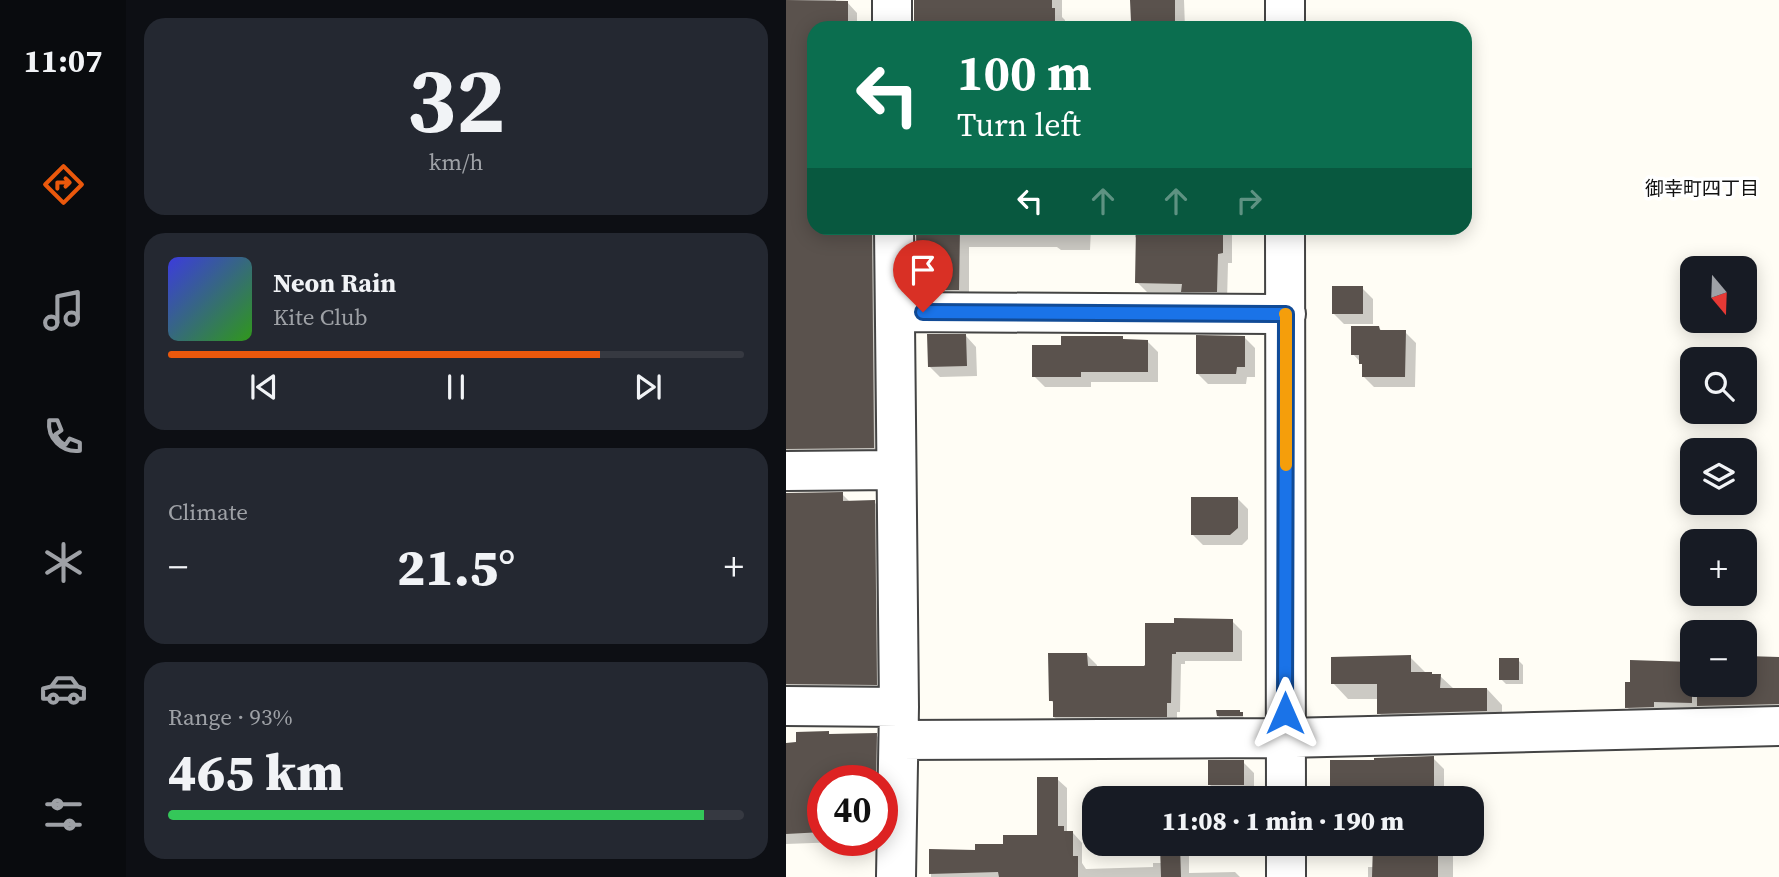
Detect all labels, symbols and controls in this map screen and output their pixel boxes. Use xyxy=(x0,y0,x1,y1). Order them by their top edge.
text: 32 xyxy=(407,38,505,162)
text: 11:07 xyxy=(24,39,102,83)
text: 100 m xyxy=(957,39,1092,106)
icon: left xyxy=(842,49,933,140)
text: Turn left xyxy=(957,103,1081,147)
text: km/h xyxy=(429,146,483,178)
icon: directions xyxy=(39,160,88,209)
district label: 御幸町四丁目 xyxy=(1645,175,1759,201)
icon: left xyxy=(1011,182,1049,220)
icon: ahead xyxy=(1084,182,1122,220)
icon: ahead xyxy=(1157,182,1195,220)
icon: right xyxy=(1230,182,1268,220)
pin xyxy=(893,240,953,312)
icon: arrive xyxy=(904,251,942,289)
north arrow xyxy=(1680,256,1757,332)
map controls xyxy=(1680,256,1757,697)
text: Neon Rain xyxy=(273,265,396,301)
icon: music xyxy=(39,286,88,335)
text: Kite Club xyxy=(273,301,368,333)
button: search xyxy=(1680,347,1757,424)
icon: previous xyxy=(245,368,283,406)
icon: pause xyxy=(437,368,475,406)
icon: next xyxy=(629,368,667,406)
icon: phone xyxy=(39,412,88,461)
button: layers xyxy=(1680,438,1757,515)
text: Climate xyxy=(168,496,248,528)
button: + xyxy=(1680,529,1757,606)
text: 21.5° xyxy=(397,531,515,602)
icon: climate xyxy=(39,538,88,587)
text: − xyxy=(168,541,188,593)
text: + xyxy=(724,541,744,593)
button: − xyxy=(1680,620,1757,697)
icon: car xyxy=(39,664,88,713)
position arrow xyxy=(1248,676,1322,750)
text: Range · 93% xyxy=(168,701,293,733)
text: 465 km xyxy=(168,736,344,807)
speed limit sign: 40 xyxy=(807,765,898,856)
icon: filters xyxy=(39,790,88,839)
text: 11:08 · 1 min · 190 m xyxy=(1162,803,1404,839)

